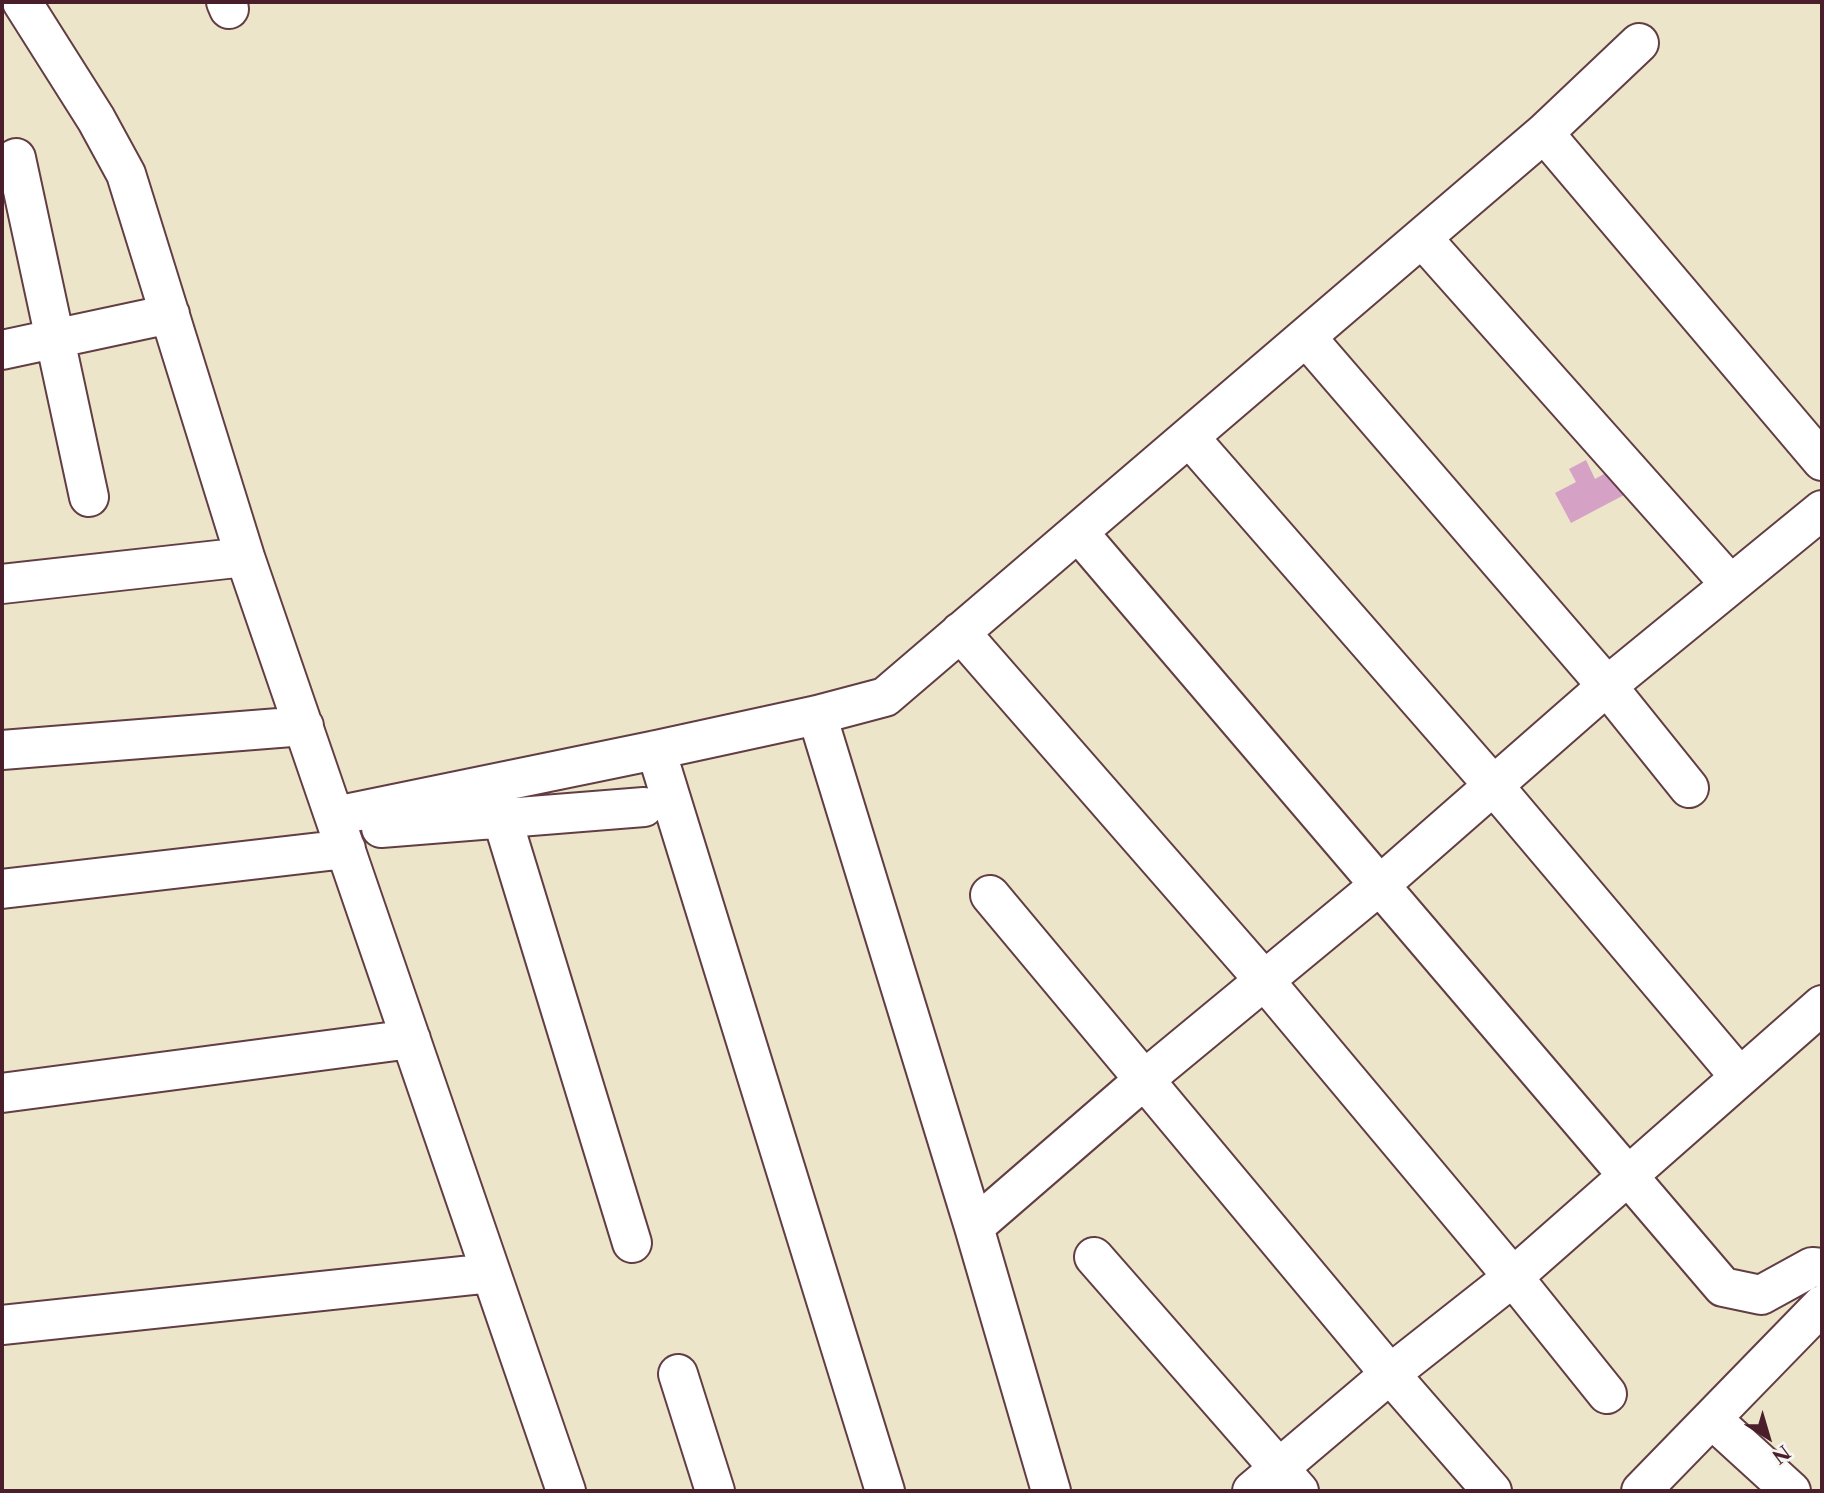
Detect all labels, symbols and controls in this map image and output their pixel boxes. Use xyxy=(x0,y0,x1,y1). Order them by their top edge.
north arrow xyxy=(1733,1402,1803,1472)
text: N xyxy=(1767,1440,1794,1468)

